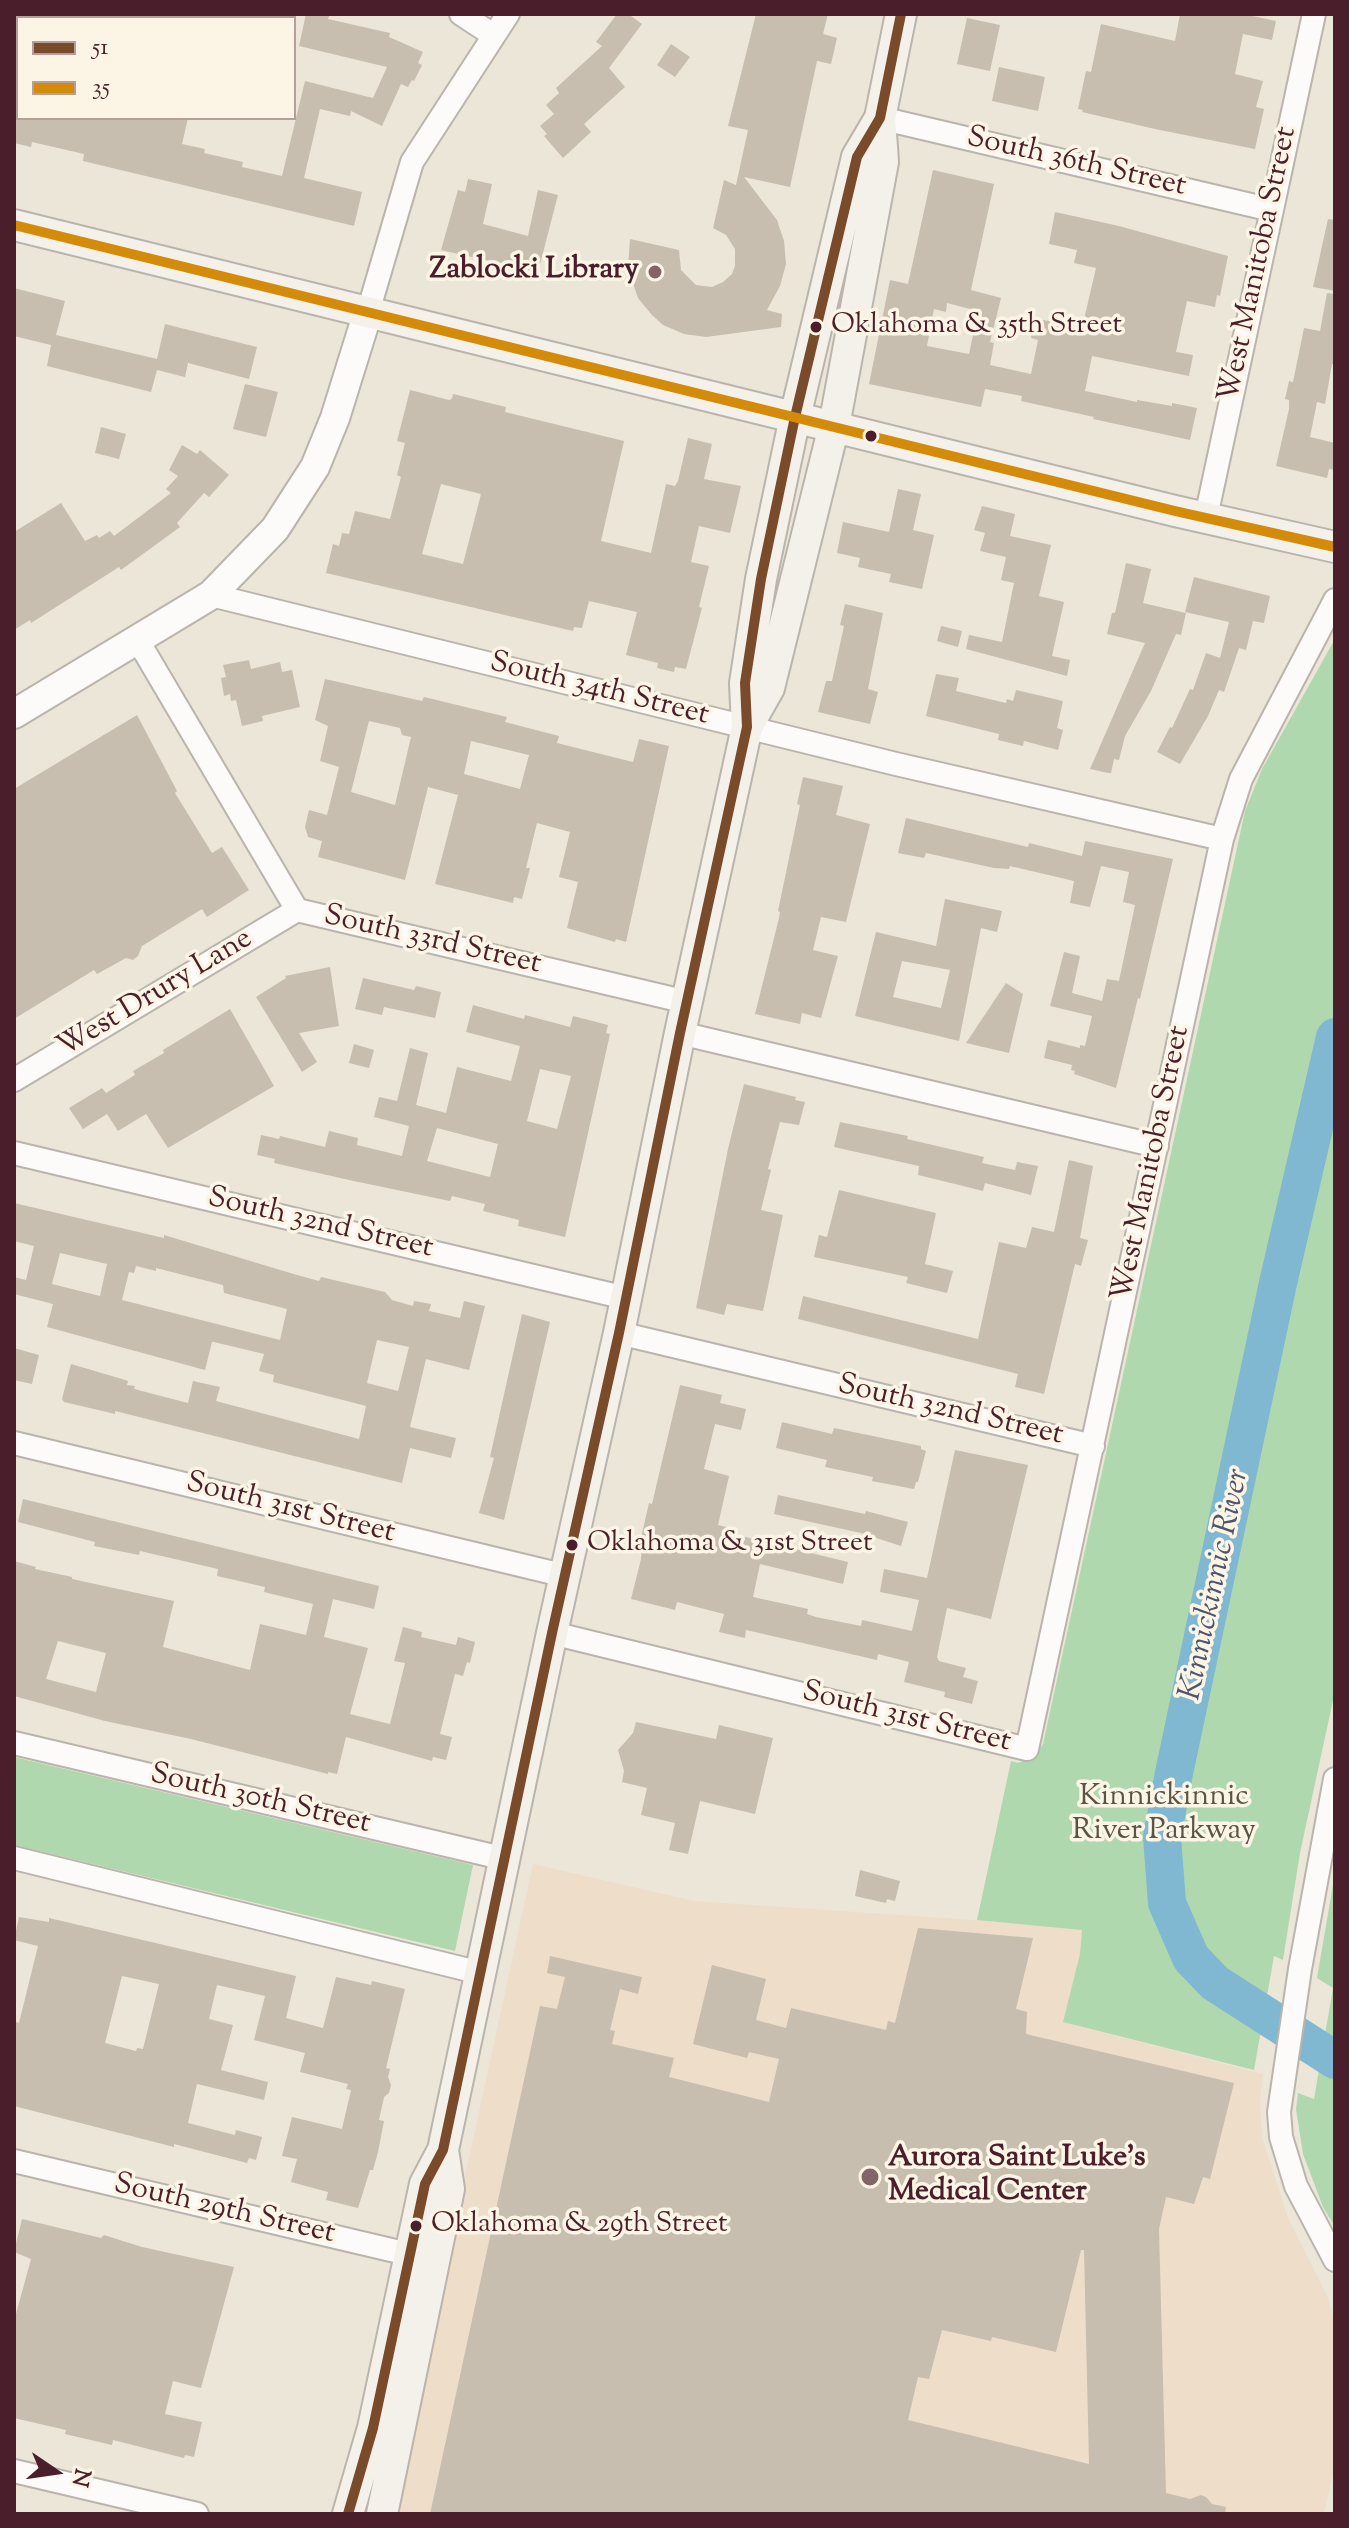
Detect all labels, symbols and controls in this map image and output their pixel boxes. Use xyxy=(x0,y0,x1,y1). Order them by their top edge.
legend xyxy=(16,16,296,120)
text: 51 xyxy=(92,31,108,65)
text: 35 xyxy=(92,71,110,105)
street label: South 36th Street xyxy=(963,121,1189,207)
street label: West Manitoba Street xyxy=(1213,124,1307,406)
place label: Zablocki Library xyxy=(430,254,639,290)
marker: Zablocki Library xyxy=(646,263,664,281)
place label: Oklahoma & 35th Street xyxy=(831,310,1122,344)
marker: Oklahoma & 35th Street xyxy=(808,319,824,335)
unlabelled marker xyxy=(863,428,879,444)
street label: South 34th Street xyxy=(486,646,712,736)
street label: South 33rd Street xyxy=(320,900,544,984)
street label: West Drury Lane xyxy=(52,923,260,1067)
street label: West Manitoba Street xyxy=(1106,1023,1200,1305)
street label: South 32nd Street xyxy=(204,1182,436,1268)
street label: South 32nd Street xyxy=(834,1369,1066,1455)
water label: Kinnickinnic River xyxy=(1174,1466,1260,1704)
street label: South 31st Street xyxy=(182,1467,398,1553)
place label: Oklahoma & 31st Street xyxy=(587,1528,873,1562)
marker: Oklahoma & 31st Street xyxy=(564,1537,580,1553)
street label: South 31st Street xyxy=(798,1676,1014,1762)
street label: South 30th Street xyxy=(146,1758,374,1844)
park label: Kinnickinnic River Parkway xyxy=(1072,1781,1256,1852)
place label: Aurora Saint Luke's Medical Center xyxy=(888,2142,1146,2212)
marker: Aurora Saint Luke's Medical Center xyxy=(859,2166,881,2188)
street label: South 29th Street xyxy=(110,2168,338,2254)
place label: Oklahoma & 29th Street xyxy=(431,2209,728,2243)
marker: Oklahoma & 29th Street xyxy=(408,2218,424,2234)
north arrow xyxy=(16,2432,96,2512)
text: N xyxy=(62,2465,97,2490)

